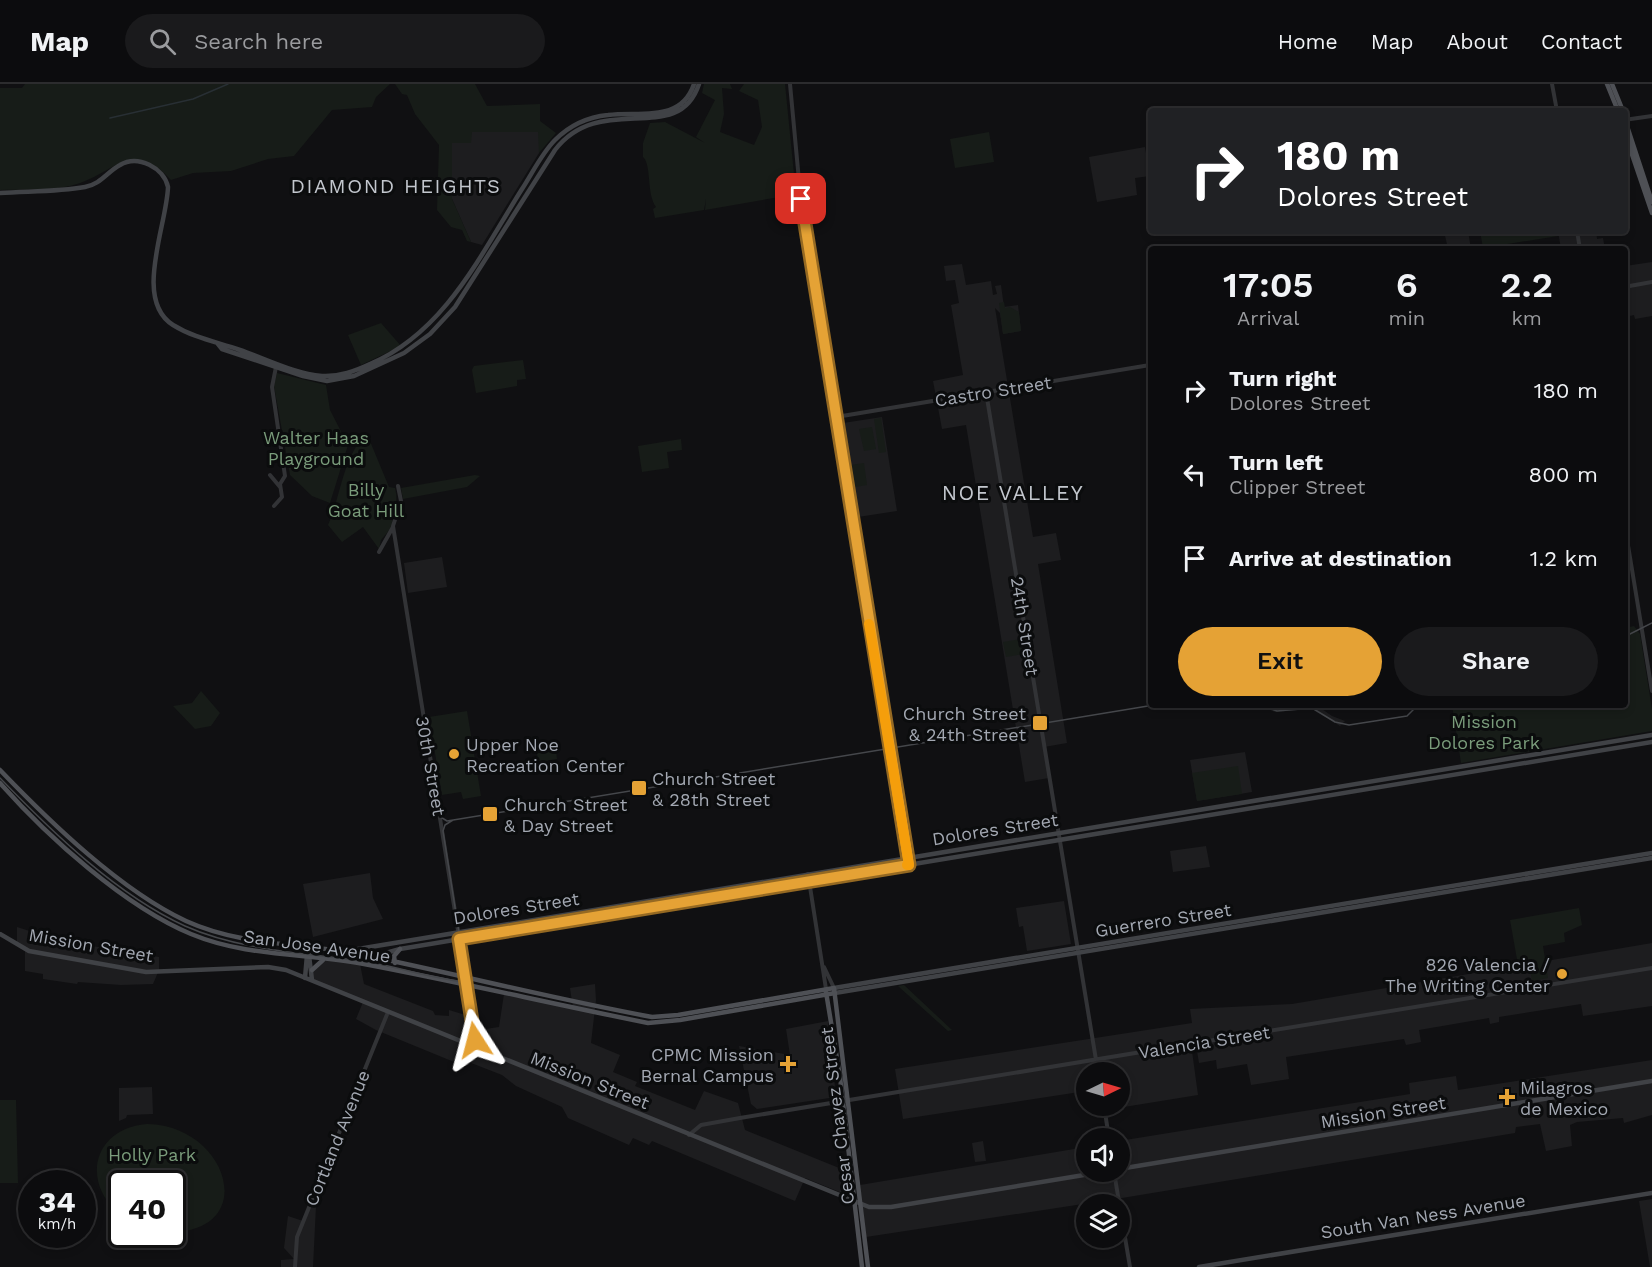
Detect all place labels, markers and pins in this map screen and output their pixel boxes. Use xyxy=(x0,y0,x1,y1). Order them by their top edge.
pin xyxy=(775,173,826,224)
place label: Church Street & 24th Street xyxy=(903,703,1026,745)
marker: Church Street & 24th Street xyxy=(1031,714,1049,732)
place label: Upper Noe Recreation Center xyxy=(466,734,625,776)
marker: Upper Noe Recreation Center xyxy=(447,747,461,761)
place label: Church Street & 28th Street xyxy=(652,768,776,810)
marker: Church Street & 28th Street xyxy=(630,779,648,797)
place label: Church Street & Day Street xyxy=(504,794,628,836)
marker: Church Street & Day Street xyxy=(481,805,499,823)
place label: 826 Valencia / The Writing Center xyxy=(1385,954,1550,996)
marker: 826 Valencia / The Writing Center xyxy=(1555,967,1569,981)
place label: CPMC Mission Bernal Campus xyxy=(641,1044,774,1086)
marker: CPMC Mission Bernal Campus xyxy=(779,1055,797,1073)
place label: Milagros de Mexico xyxy=(1520,1077,1608,1119)
marker: Milagros de Mexico xyxy=(1498,1088,1516,1106)

